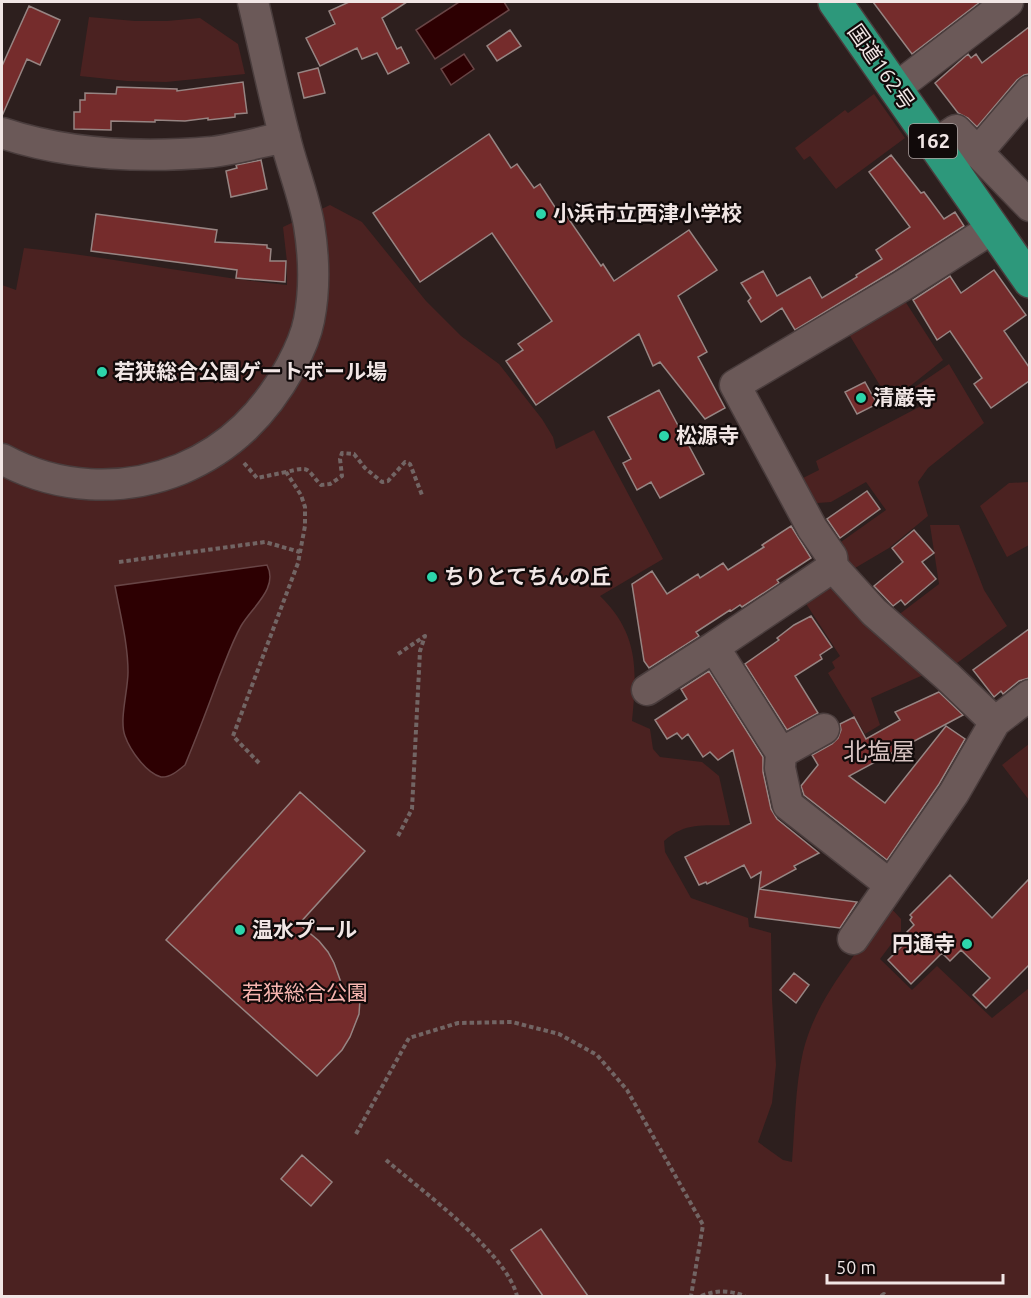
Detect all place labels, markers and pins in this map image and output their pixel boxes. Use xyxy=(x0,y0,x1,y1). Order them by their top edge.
place label: 小浜市立西津小学校 xyxy=(553,201,742,225)
marker: 小浜市立西津小学校 xyxy=(534,207,548,221)
place label: 若狭総合公園ゲートボール場 xyxy=(114,359,387,383)
marker: 若狭総合公園ゲートボール場 xyxy=(95,365,109,379)
place label: 清巌寺 xyxy=(873,385,936,409)
marker: 清巌寺 xyxy=(854,391,868,405)
place label: 松源寺 xyxy=(676,423,739,447)
marker: 松源寺 xyxy=(657,429,671,443)
place label: ちりとてちんの丘 xyxy=(444,564,611,588)
marker: ちりとてちんの丘 xyxy=(425,570,439,584)
place label: 温水プール xyxy=(252,917,357,941)
marker: 温水プール xyxy=(233,923,247,937)
place label: 円通寺 xyxy=(892,931,955,955)
marker: 円通寺 xyxy=(960,937,974,951)

